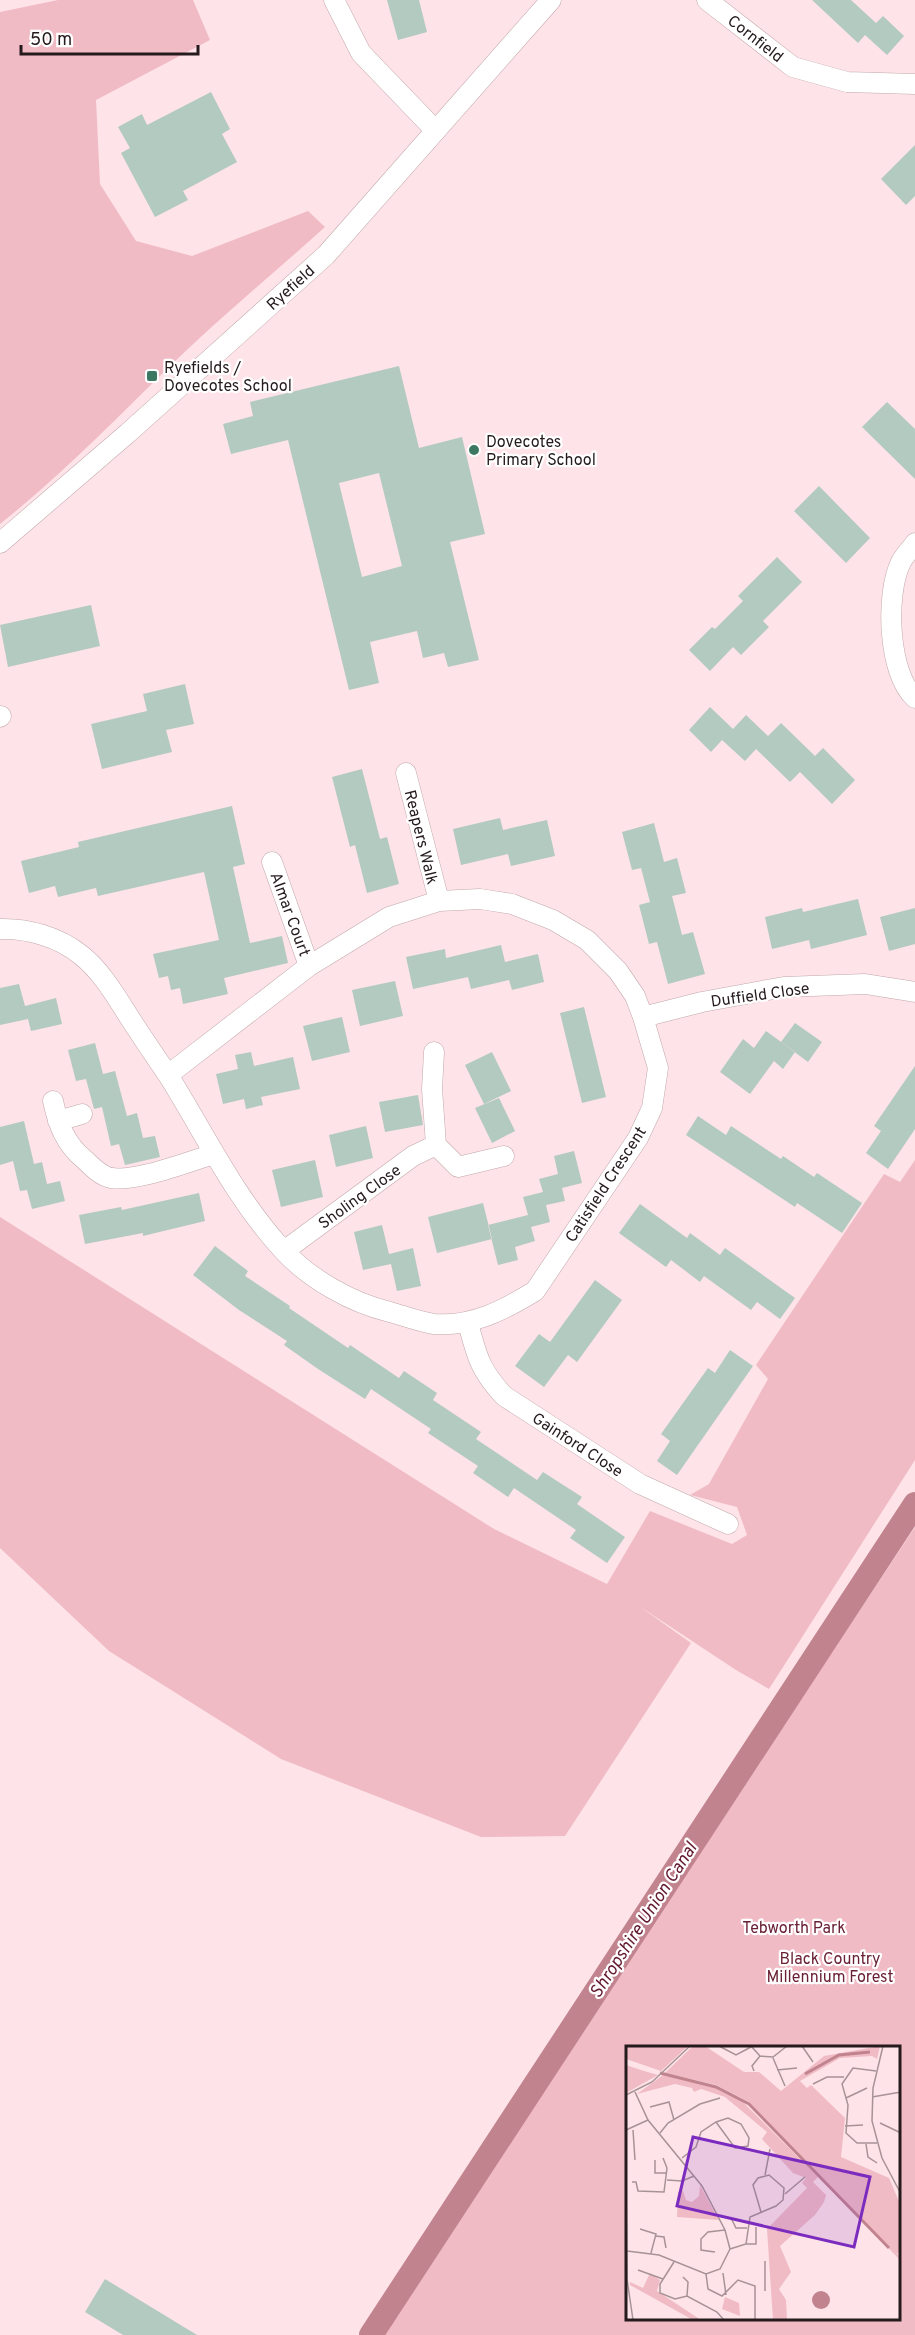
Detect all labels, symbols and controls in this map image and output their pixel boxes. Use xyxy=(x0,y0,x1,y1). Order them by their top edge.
street label: Cornfield xyxy=(723,11,787,68)
scale bar xyxy=(21,18,198,56)
text: 50 m xyxy=(30,29,72,52)
street label: Ryefield xyxy=(263,262,320,315)
place label: Ryefields / Dovecotes School xyxy=(164,359,292,397)
marker: Ryefields / Dovecotes School xyxy=(145,369,159,383)
place label: Dovecotes Primary School xyxy=(486,433,596,471)
marker: Dovecotes Primary School xyxy=(467,443,481,457)
street label: Reapers Walk xyxy=(399,788,441,887)
street label: Almar Court xyxy=(265,870,314,960)
street label: Duffield Close xyxy=(710,979,811,1013)
street label: Catisfield Crescent xyxy=(562,1123,652,1247)
street label: Sholing Close xyxy=(315,1161,405,1234)
street label: Gainford Close xyxy=(528,1409,626,1482)
water label: Shropshire Union Canal xyxy=(585,1837,704,2003)
park label: Tebworth Park xyxy=(742,1919,846,1939)
park label: Black Country Millennium Forest xyxy=(766,1950,894,1988)
inset map xyxy=(626,2046,900,2320)

